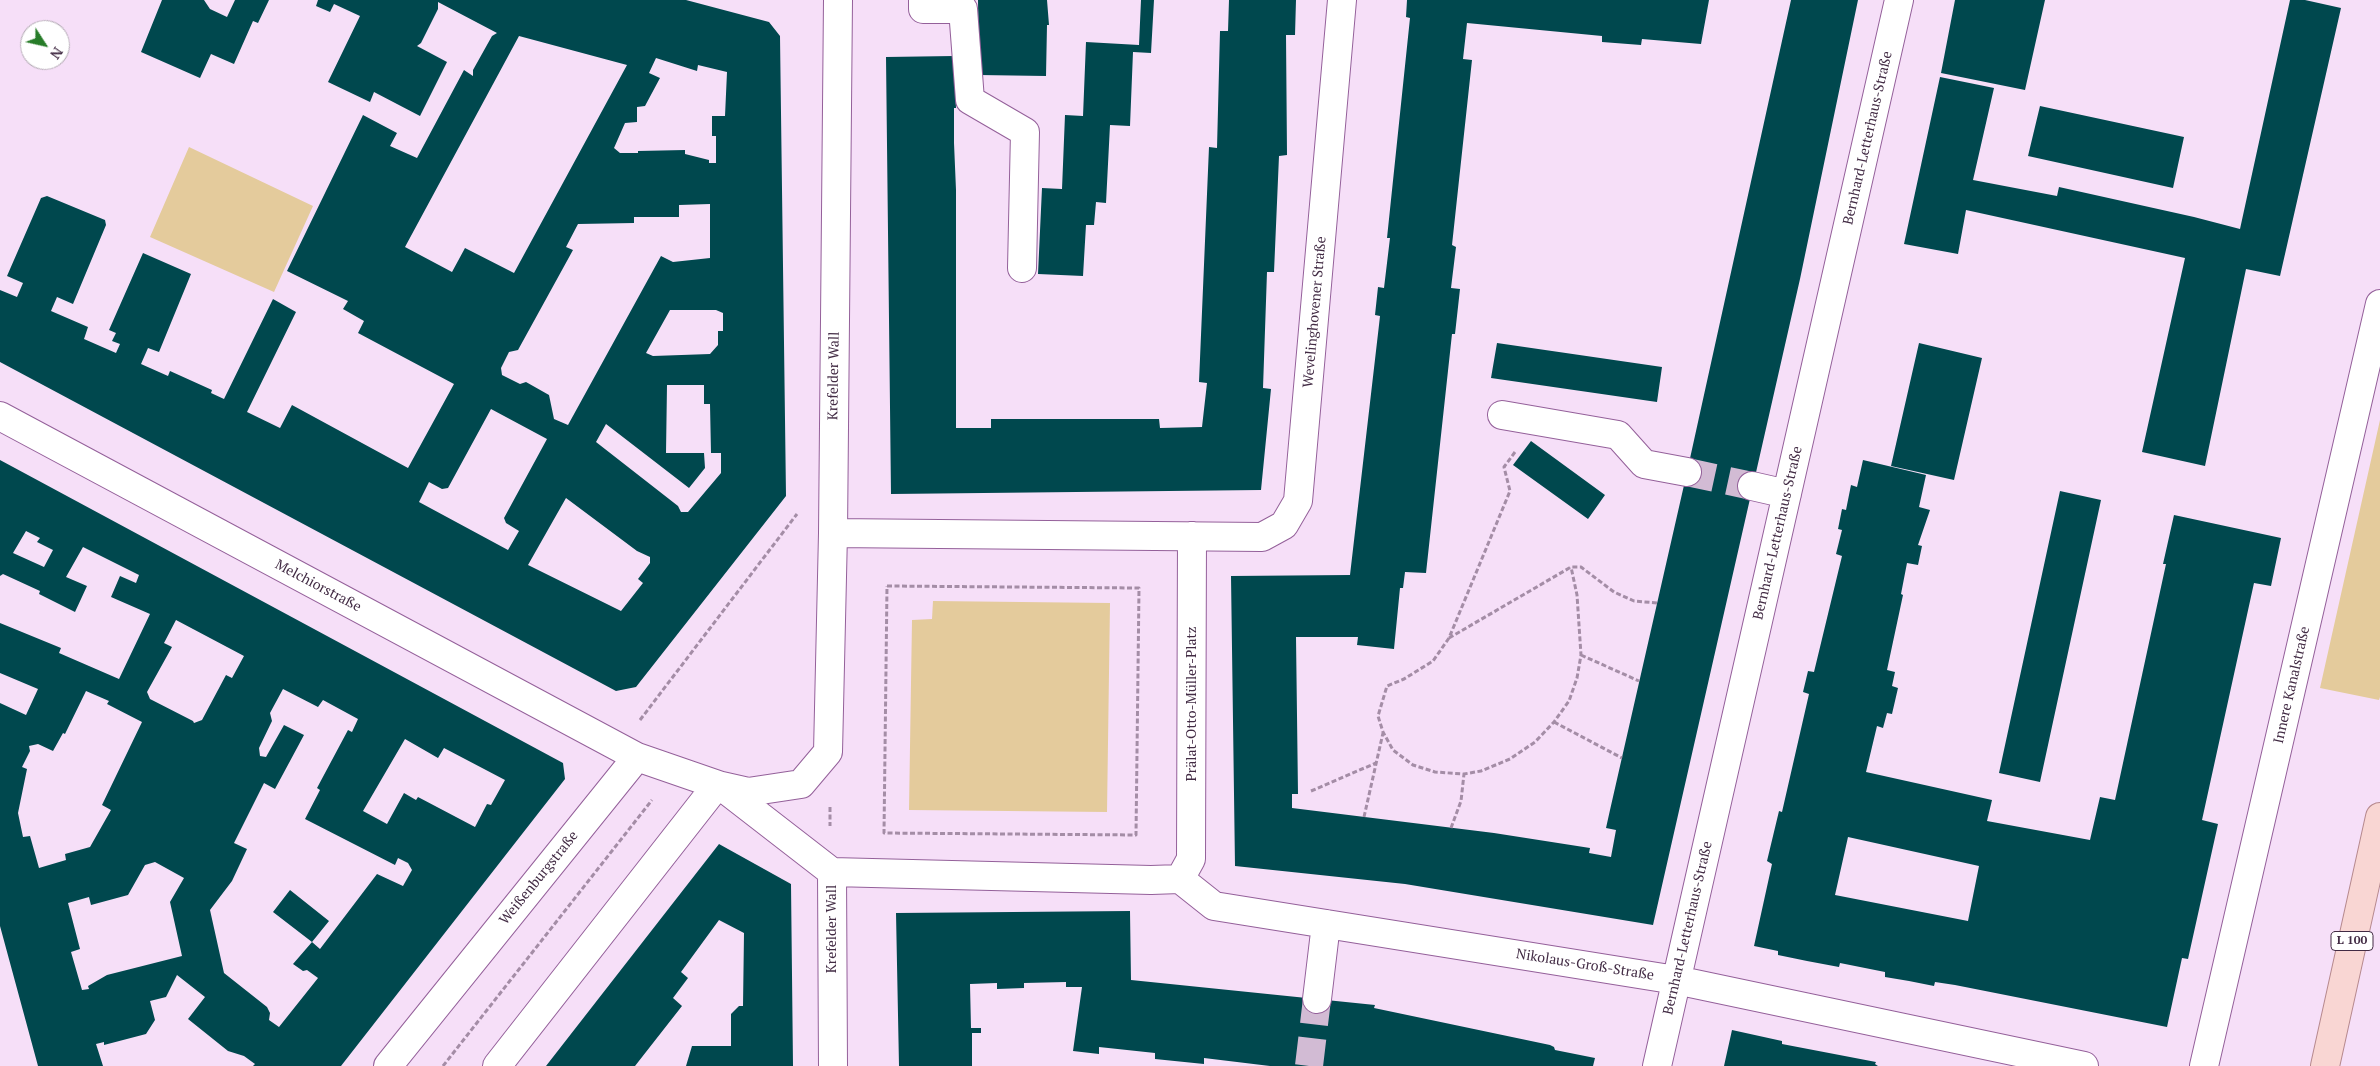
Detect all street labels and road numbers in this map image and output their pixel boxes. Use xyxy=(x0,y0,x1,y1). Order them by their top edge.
street label: Bernhard-Letterhaus-Straße xyxy=(1840,50,1896,226)
street label: Wevelinghovener Straße xyxy=(1300,236,1330,388)
street label: Krefelder Wall xyxy=(825,332,843,420)
street label: Bernhard-Letterhaus-Straße xyxy=(1750,445,1806,621)
street label: Melchiorstraße xyxy=(272,556,364,616)
street label: Innere Kanalstraße xyxy=(2270,625,2314,745)
street label: Prälat-Otto-Müller-Platz xyxy=(1184,626,1200,782)
street label: Weißenburgstraße xyxy=(496,828,582,928)
street label: Bernhard-Letterhaus-Straße xyxy=(1660,840,1716,1016)
street label: Krefelder Wall xyxy=(824,885,840,973)
road number: L 100 xyxy=(2331,931,2373,950)
street label: Nikolaus-Groß-Straße xyxy=(1515,946,1655,984)

